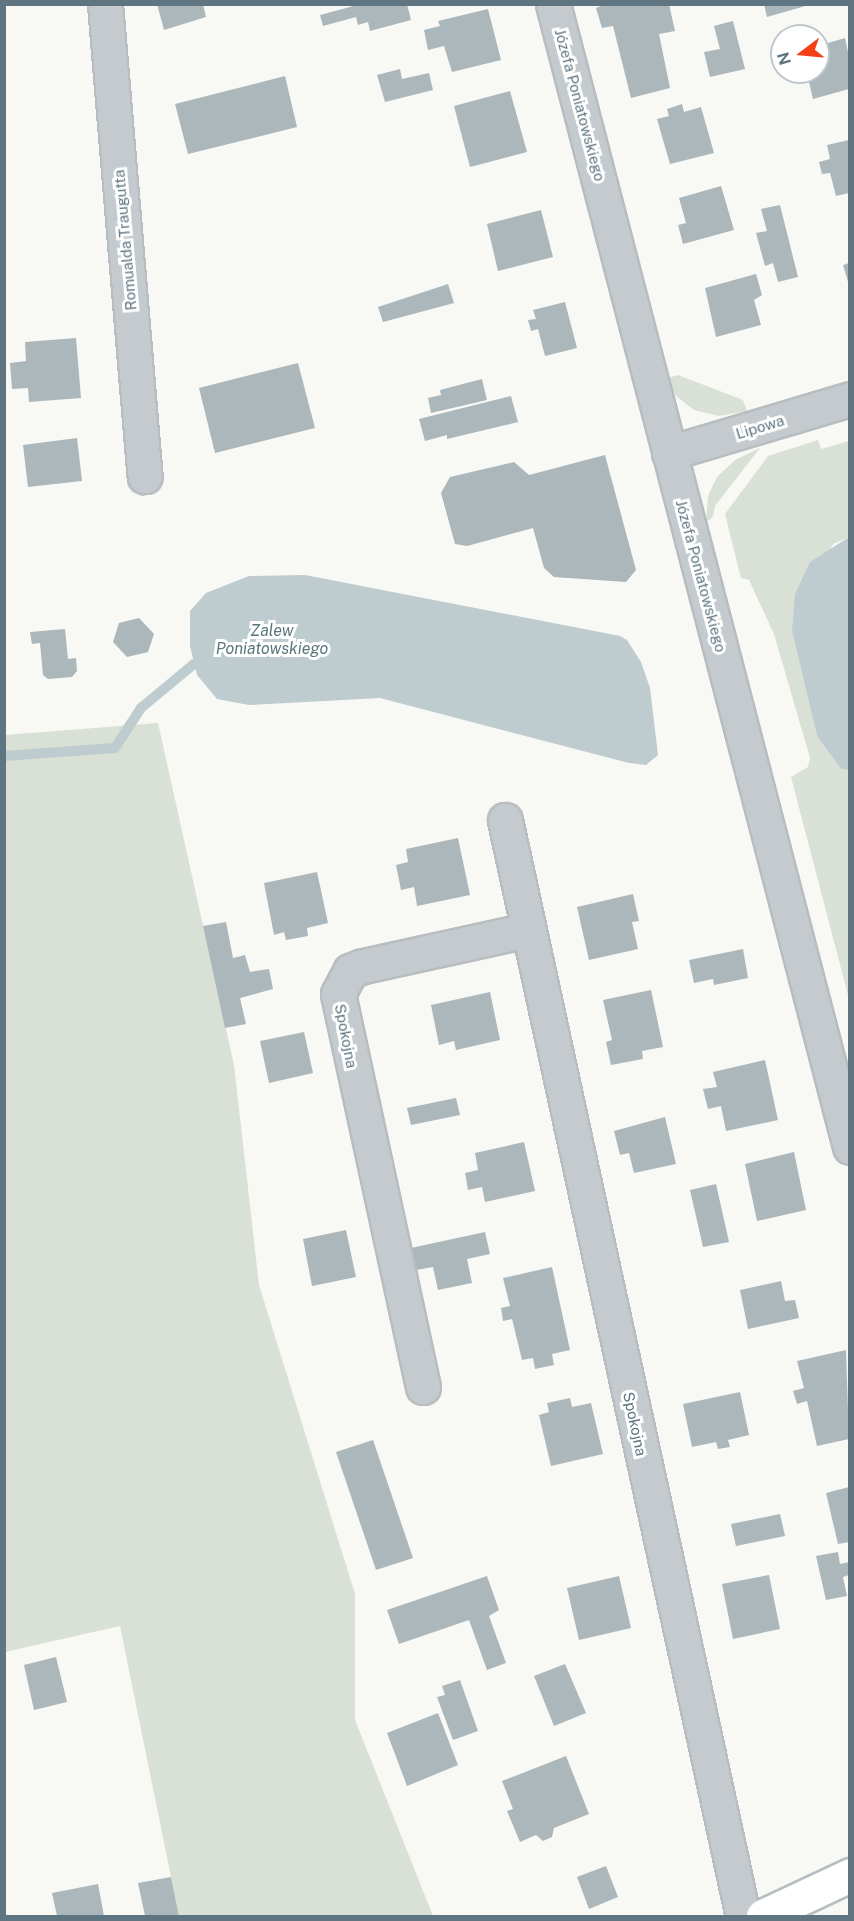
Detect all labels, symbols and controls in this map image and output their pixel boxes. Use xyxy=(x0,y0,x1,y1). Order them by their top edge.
north arrow xyxy=(770,24,830,84)
street label: Józefa Poniatowskiego xyxy=(551,27,609,183)
text: N xyxy=(773,50,795,67)
street label: Romualda Traugutta xyxy=(110,169,140,311)
street label: Lipowa xyxy=(734,411,786,443)
street label: Józefa Poniatowskiego xyxy=(672,498,730,654)
water label: Zalew Poniatowskiego xyxy=(216,621,328,659)
street label: Spokojna xyxy=(331,1002,361,1070)
street label: Spokojna xyxy=(619,1390,651,1458)

